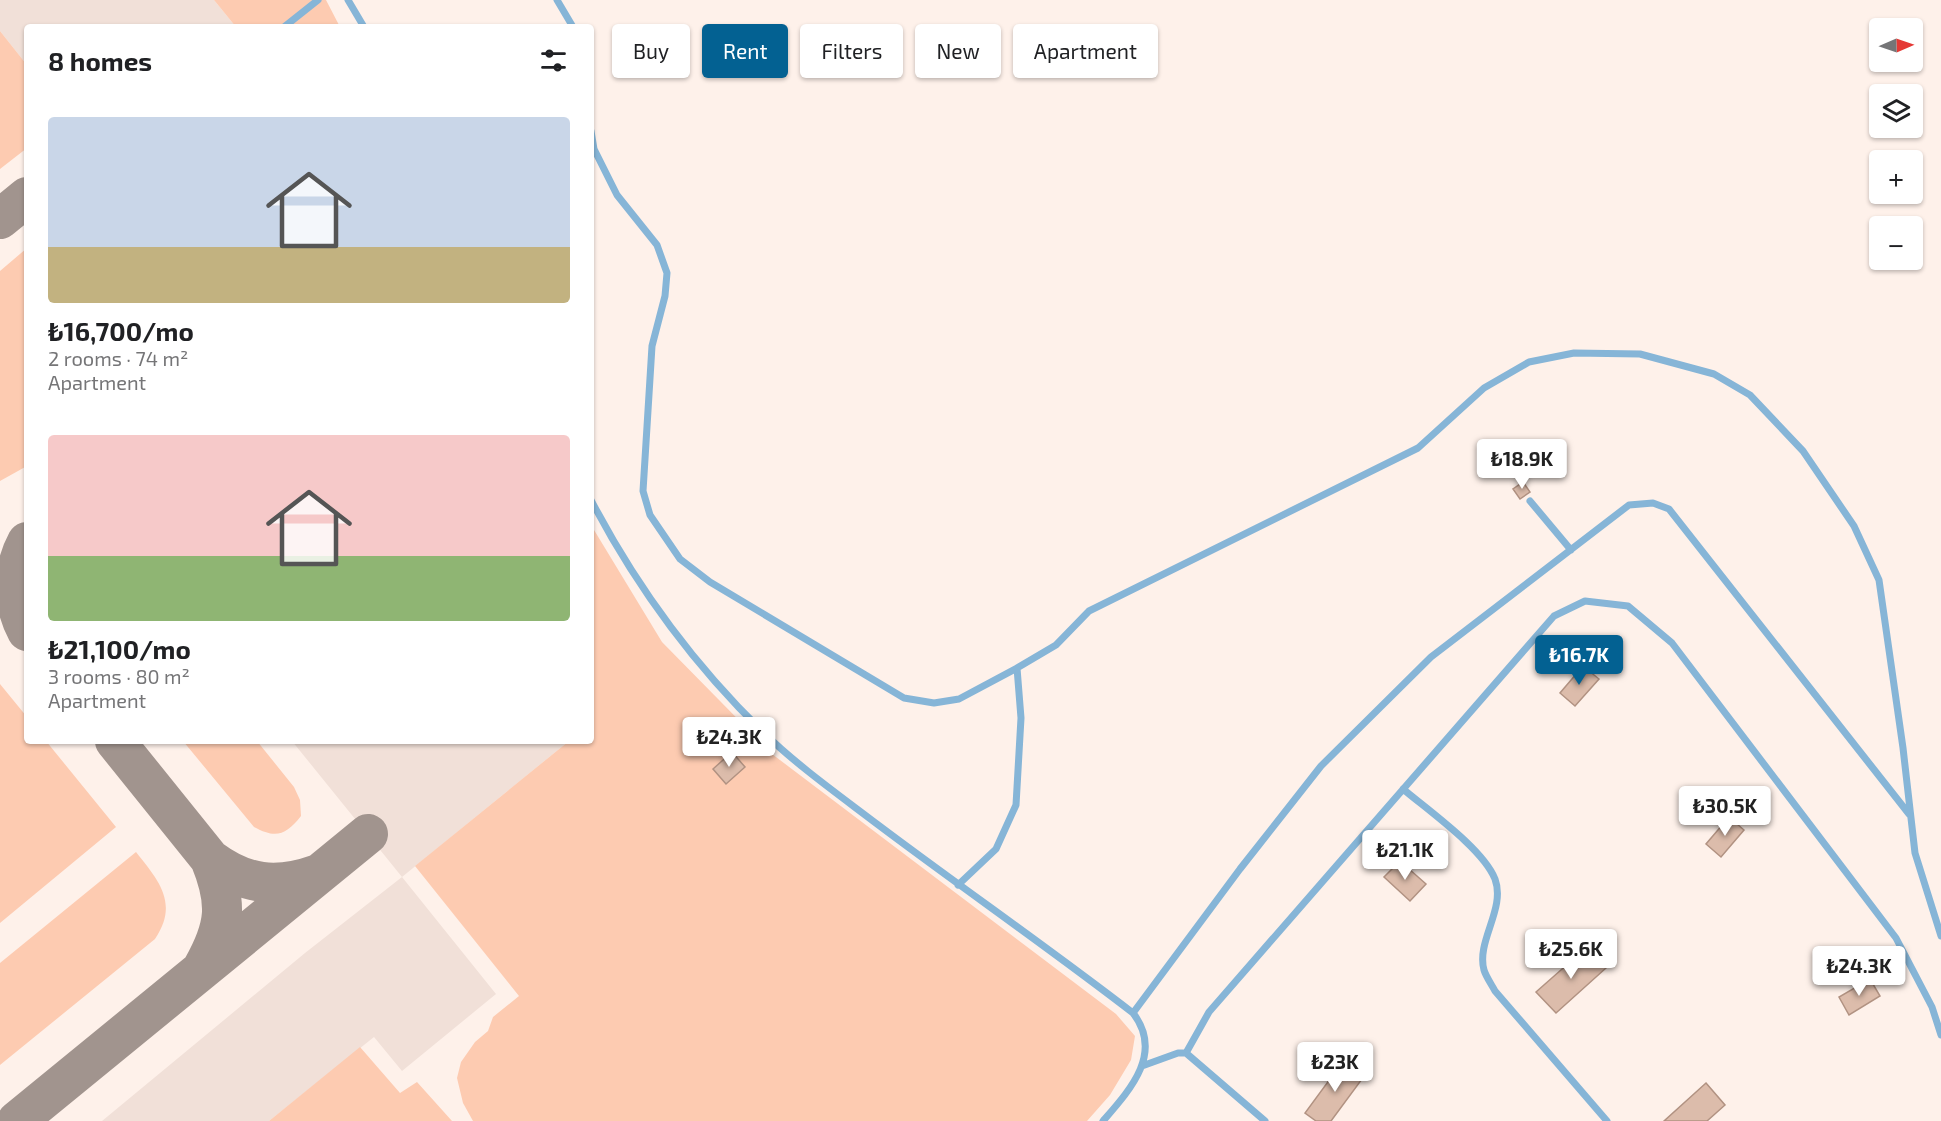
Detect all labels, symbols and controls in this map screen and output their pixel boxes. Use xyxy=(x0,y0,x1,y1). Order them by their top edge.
north arrow xyxy=(1869,18,1923,72)
map controls xyxy=(1869,18,1923,270)
chip: Buy xyxy=(612,24,690,78)
chip: Rent xyxy=(702,24,788,78)
chip: Filters xyxy=(800,24,903,78)
chip: New xyxy=(915,24,1001,78)
chip: Apartment xyxy=(1013,24,1158,78)
icon: filters xyxy=(537,44,570,77)
text: 8 homes xyxy=(48,45,152,76)
button: layers xyxy=(1869,84,1923,138)
button: + xyxy=(1869,150,1923,204)
icon: home xyxy=(255,156,363,264)
button: − xyxy=(1869,216,1923,270)
text: ₺16,700/mo xyxy=(48,315,194,346)
text: 2 rooms · 74 m² xyxy=(48,346,188,370)
text: Apartment xyxy=(48,370,146,394)
pin: ₺18.9K xyxy=(1473,439,1571,490)
text: ₺18.9K xyxy=(1491,446,1553,470)
icon: home xyxy=(255,474,363,582)
text: ₺21,100/mo xyxy=(48,633,191,664)
pin: ₺16.7K xyxy=(1530,635,1628,686)
text: ₺16.7K xyxy=(1549,642,1609,666)
text: 3 rooms · 80 m² xyxy=(48,664,190,688)
text: Apartment xyxy=(48,688,146,712)
pin: ₺24.3K xyxy=(680,717,778,768)
text: ₺24.3K xyxy=(696,724,762,748)
pin: ₺30.5K xyxy=(1676,786,1774,837)
text: ₺30.5K xyxy=(1693,793,1757,817)
pin: ₺21.1K xyxy=(1356,830,1454,881)
text: ₺21.1K xyxy=(1376,837,1434,861)
pin: ₺25.6K xyxy=(1522,929,1620,980)
text: ₺25.6K xyxy=(1539,936,1603,960)
pin: ₺24.3K xyxy=(1810,946,1908,997)
text: ₺24.3K xyxy=(1826,953,1892,977)
pin: ₺23K xyxy=(1299,1042,1371,1093)
text: ₺23K xyxy=(1311,1049,1359,1073)

